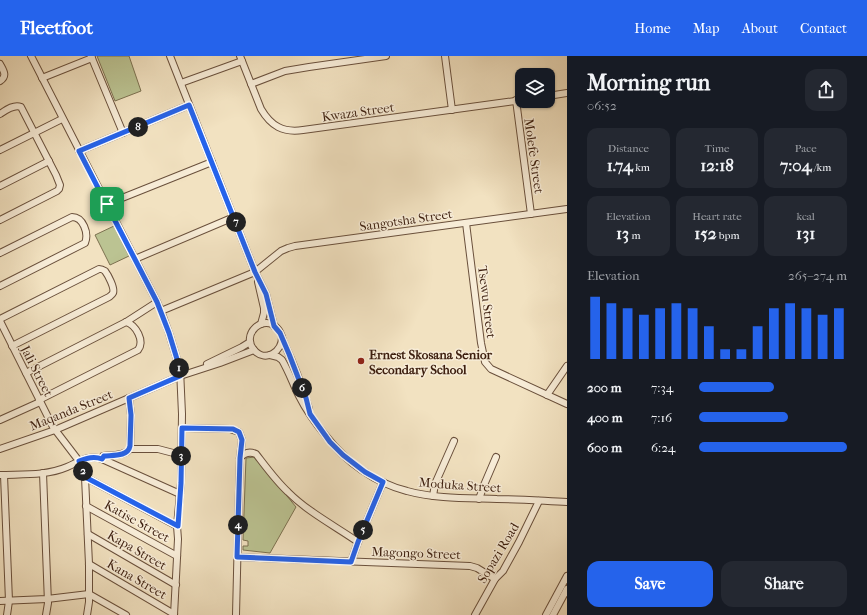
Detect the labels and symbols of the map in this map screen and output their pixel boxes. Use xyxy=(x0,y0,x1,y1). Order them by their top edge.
street label: Kwaza Street xyxy=(321,99,396,125)
pin: 8 xyxy=(128,117,148,137)
street label: Molefe Street xyxy=(521,117,547,195)
pin xyxy=(90,187,124,221)
street label: Sangotsha Street xyxy=(359,206,454,234)
pin: 7 xyxy=(226,212,246,232)
street label: Tsewu Street xyxy=(475,265,499,339)
street label: Jali Street xyxy=(17,342,56,399)
place label: Ernest Skosana Senior Secondary School xyxy=(369,347,492,378)
marker: Ernest Skosana Senior Secondary School xyxy=(356,356,366,366)
pin: 1 xyxy=(169,358,189,378)
pin: 6 xyxy=(292,378,312,398)
street label: Maqanda Street xyxy=(27,386,115,434)
pin: 3 xyxy=(171,446,191,466)
pin: 2 xyxy=(73,461,93,481)
street label: Moduka Street xyxy=(418,475,502,495)
street label: Katise Street xyxy=(102,497,173,545)
pin: 4 xyxy=(228,515,248,535)
street label: Sopazi Road xyxy=(474,519,522,586)
pin: 5 xyxy=(353,520,373,540)
street label: Kapa Street xyxy=(105,527,170,573)
street label: Magongo Street xyxy=(371,544,461,562)
street label: Kana Street xyxy=(105,556,170,602)

